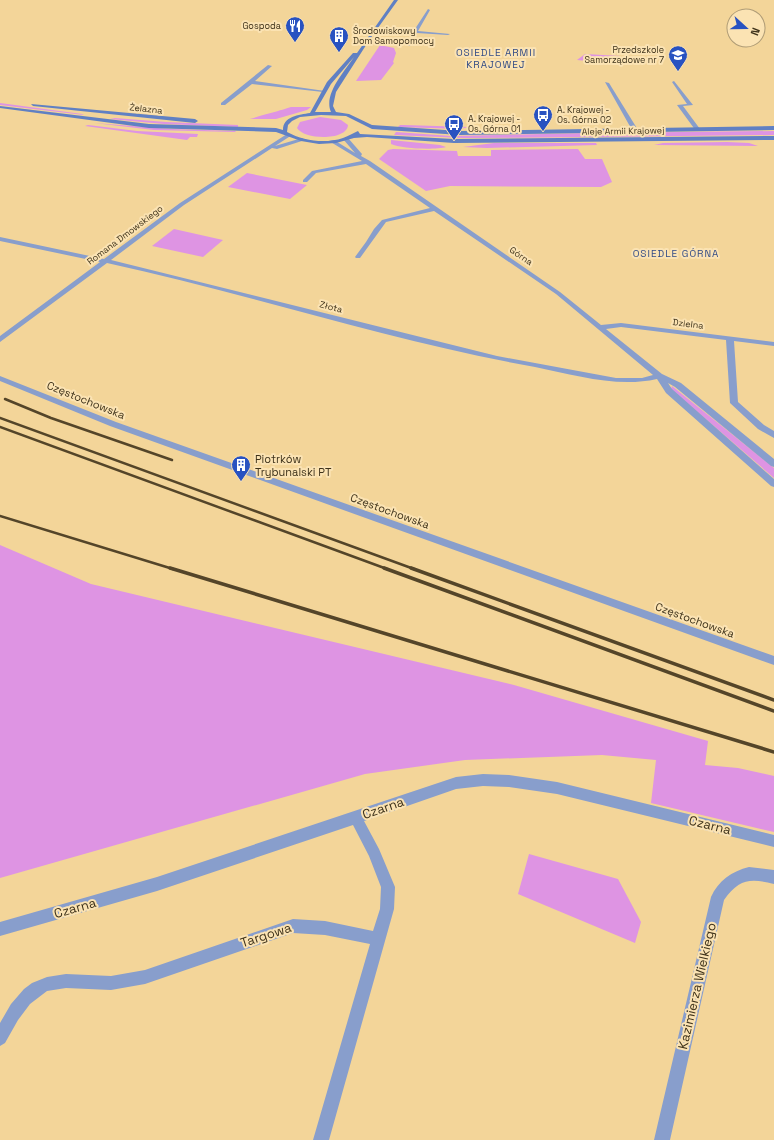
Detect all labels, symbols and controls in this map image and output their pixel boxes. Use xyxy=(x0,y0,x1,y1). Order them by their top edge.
north arrow xyxy=(726,8,766,48)
restaurant icon: Gospoda xyxy=(284,15,306,43)
place label: Gospoda xyxy=(242,20,281,32)
building icon: Środowiskowy Dom Samopomocy xyxy=(328,25,350,53)
place label: Środowiskowy Dom Samopomocy xyxy=(353,25,434,47)
text: N xyxy=(747,26,763,38)
place label: Przedszkole Samorządowe nr 7 xyxy=(585,44,664,66)
school or university icon: Przedszkole Samorządowe nr 7 xyxy=(667,44,689,72)
district label: OSIEDLE ARMII KRAJOWEJ xyxy=(456,46,536,71)
street label: Żelazna xyxy=(129,101,163,117)
bus stop icon: A. Krajowej - Os. Górna 02 xyxy=(532,104,554,132)
place label: A. Krajowej - Os. Górna 02 xyxy=(557,104,611,126)
bus stop icon: A. Krajowej - Os. Górna 01 xyxy=(443,113,465,141)
place label: A. Krajowej - Os. Górna 01 xyxy=(468,113,521,135)
street label: Aleje Armii Krajowej xyxy=(582,124,664,138)
street label: Romana Dmowskiego xyxy=(85,202,166,267)
street label: Górna xyxy=(507,244,535,268)
district label: OSIEDLE GÓRNA xyxy=(633,247,719,260)
street label: Złota xyxy=(318,298,344,316)
street label: Dzielna xyxy=(672,316,704,332)
street label: Częstochowska xyxy=(45,378,128,422)
place label: Piotrków Trybunalski PT xyxy=(255,452,332,479)
building icon: Piotrków Trybunalski PT xyxy=(230,454,252,482)
street label: Częstochowska xyxy=(349,490,432,532)
street label: Częstochowska xyxy=(654,599,737,641)
street label: Czarna xyxy=(360,793,407,823)
street label: Czarna xyxy=(687,812,733,839)
street label: Czarna xyxy=(52,894,98,922)
street label: Targowa xyxy=(238,919,294,951)
street label: Kazimierza Wielkiego xyxy=(674,921,720,1051)

